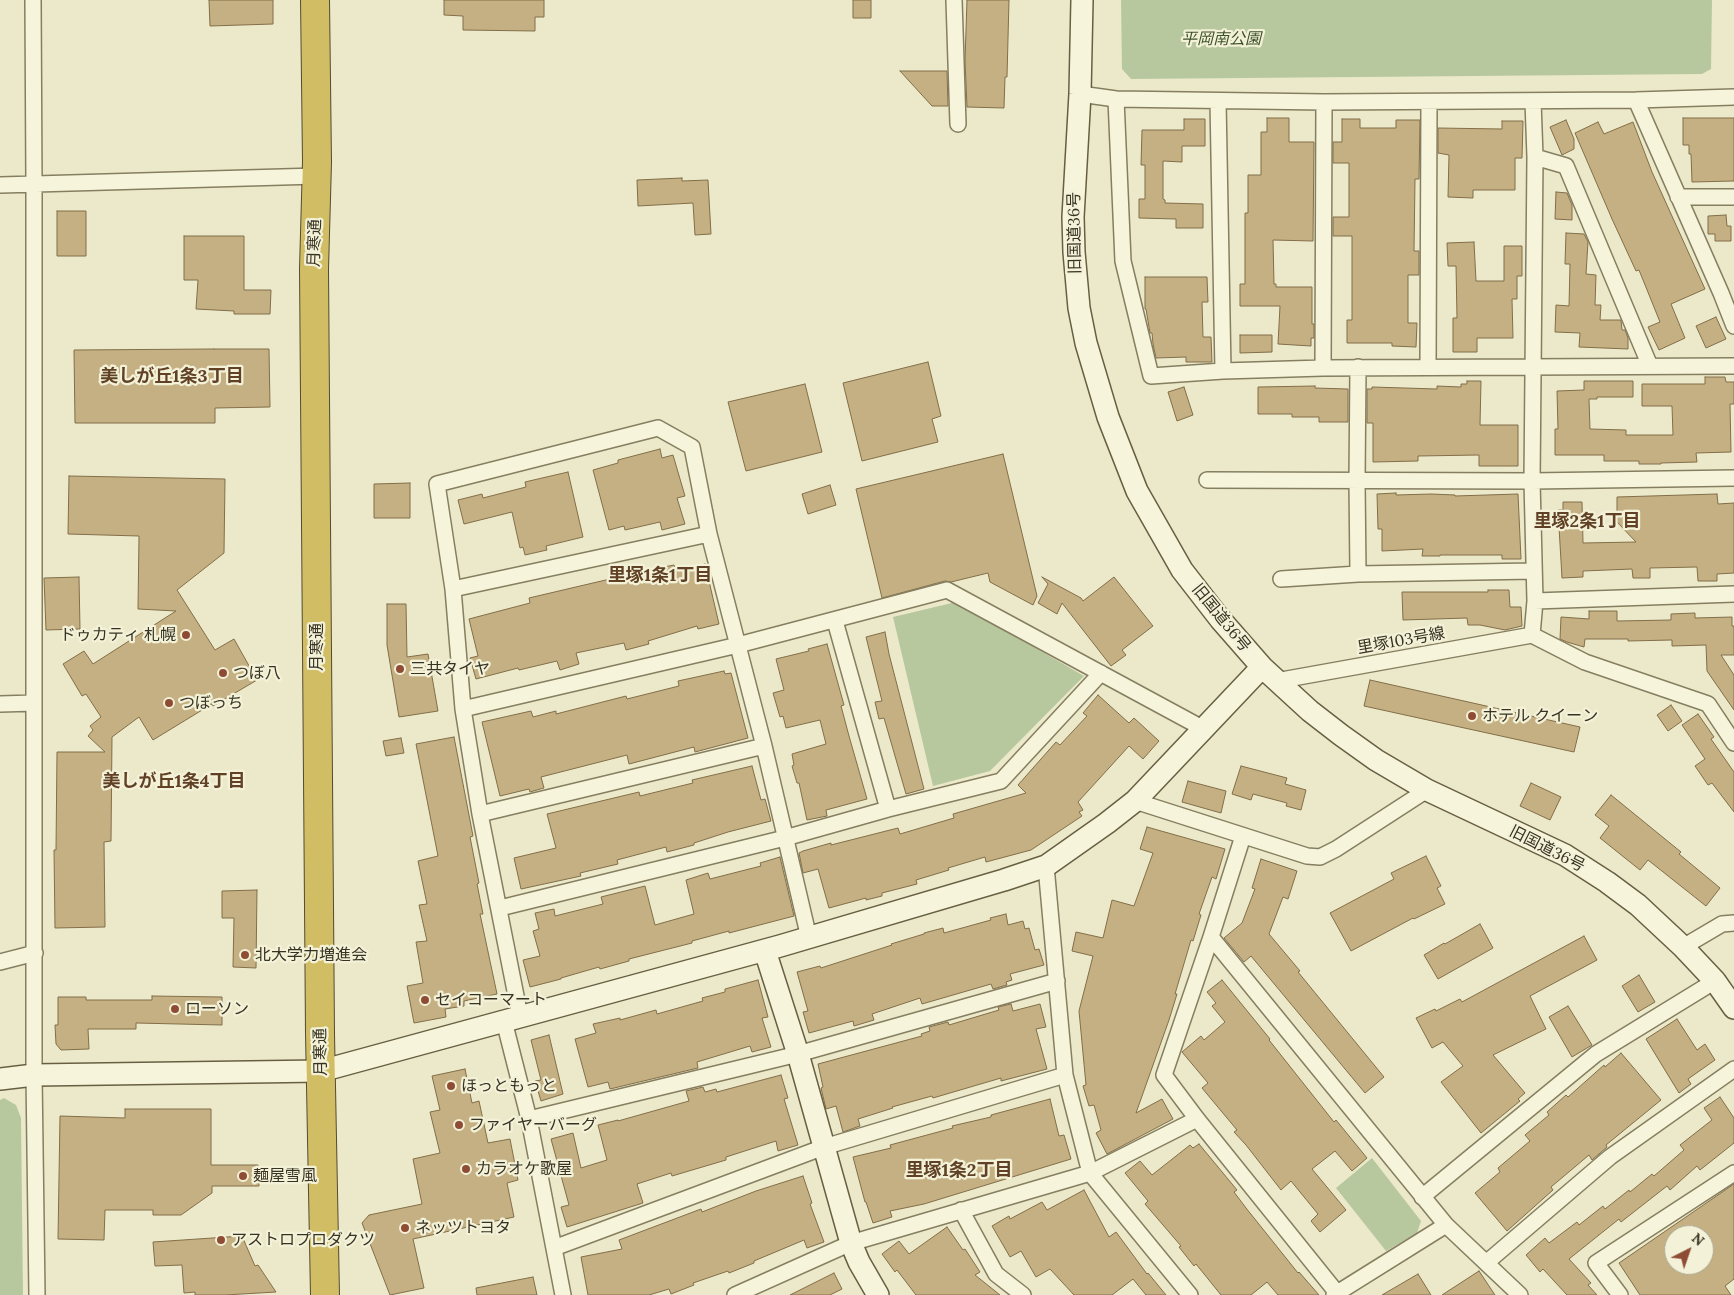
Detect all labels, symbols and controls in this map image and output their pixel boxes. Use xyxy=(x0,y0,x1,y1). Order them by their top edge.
park label: 平岡南公園 xyxy=(1181,29,1261,49)
street label: 旧国道36号 xyxy=(1065,192,1085,274)
street label: 月寒通 xyxy=(305,219,325,267)
district label: 美しが丘1条3丁目 xyxy=(100,366,244,388)
district label: 里塚2条1丁目 xyxy=(1534,511,1640,533)
district label: 里塚1条1丁目 xyxy=(608,565,712,587)
street label: 旧国道36号 xyxy=(1188,580,1254,656)
street label: 月寒通 xyxy=(307,623,327,671)
street label: 里塚103号線 xyxy=(1356,624,1446,658)
place label: ドゥカティ 札幌 xyxy=(60,625,176,645)
marker: ドゥカティ 札幌 xyxy=(180,629,192,641)
place label: 三共タイヤ xyxy=(410,659,490,679)
place label: つぼ八 xyxy=(233,663,281,683)
marker: 三共タイヤ xyxy=(394,663,406,675)
marker: つぼ八 xyxy=(217,667,229,679)
place label: つぼっち xyxy=(179,693,243,713)
marker: つぼっち xyxy=(163,697,175,709)
place label: ホテル クイーン xyxy=(1482,706,1598,726)
marker: ホテル クイーン xyxy=(1466,710,1478,722)
district label: 美しが丘1条4丁目 xyxy=(102,771,246,793)
street label: 旧国道36号 xyxy=(1506,822,1588,876)
place label: 北大学力増進会 xyxy=(255,945,367,965)
marker: 北大学力増進会 xyxy=(239,949,251,961)
place label: セイコーマート xyxy=(435,990,547,1010)
marker: セイコーマート xyxy=(419,994,431,1006)
place label: ローソン xyxy=(185,999,249,1019)
marker: ローソン xyxy=(169,1003,181,1015)
street label: 月寒通 xyxy=(311,1028,331,1076)
place label: ほっともっと xyxy=(461,1076,557,1096)
marker: ほっともっと xyxy=(445,1080,457,1092)
place label: ファイヤーバーグ xyxy=(469,1115,597,1135)
marker: ファイヤーバーグ xyxy=(453,1119,465,1131)
place label: カラオケ歌屋 xyxy=(476,1159,572,1179)
district label: 里塚1条2丁目 xyxy=(906,1160,1012,1182)
marker: カラオケ歌屋 xyxy=(460,1163,472,1175)
place label: 麺屋雪風 xyxy=(253,1166,317,1186)
marker: 麺屋雪風 xyxy=(237,1170,249,1182)
place label: ネッツトヨタ xyxy=(415,1218,511,1238)
marker: ネッツトヨタ xyxy=(399,1222,411,1234)
north arrow xyxy=(1664,1225,1714,1275)
text: N xyxy=(1688,1229,1708,1250)
place label: アストロプロダクツ xyxy=(231,1230,375,1250)
marker: アストロプロダクツ xyxy=(215,1234,227,1246)

